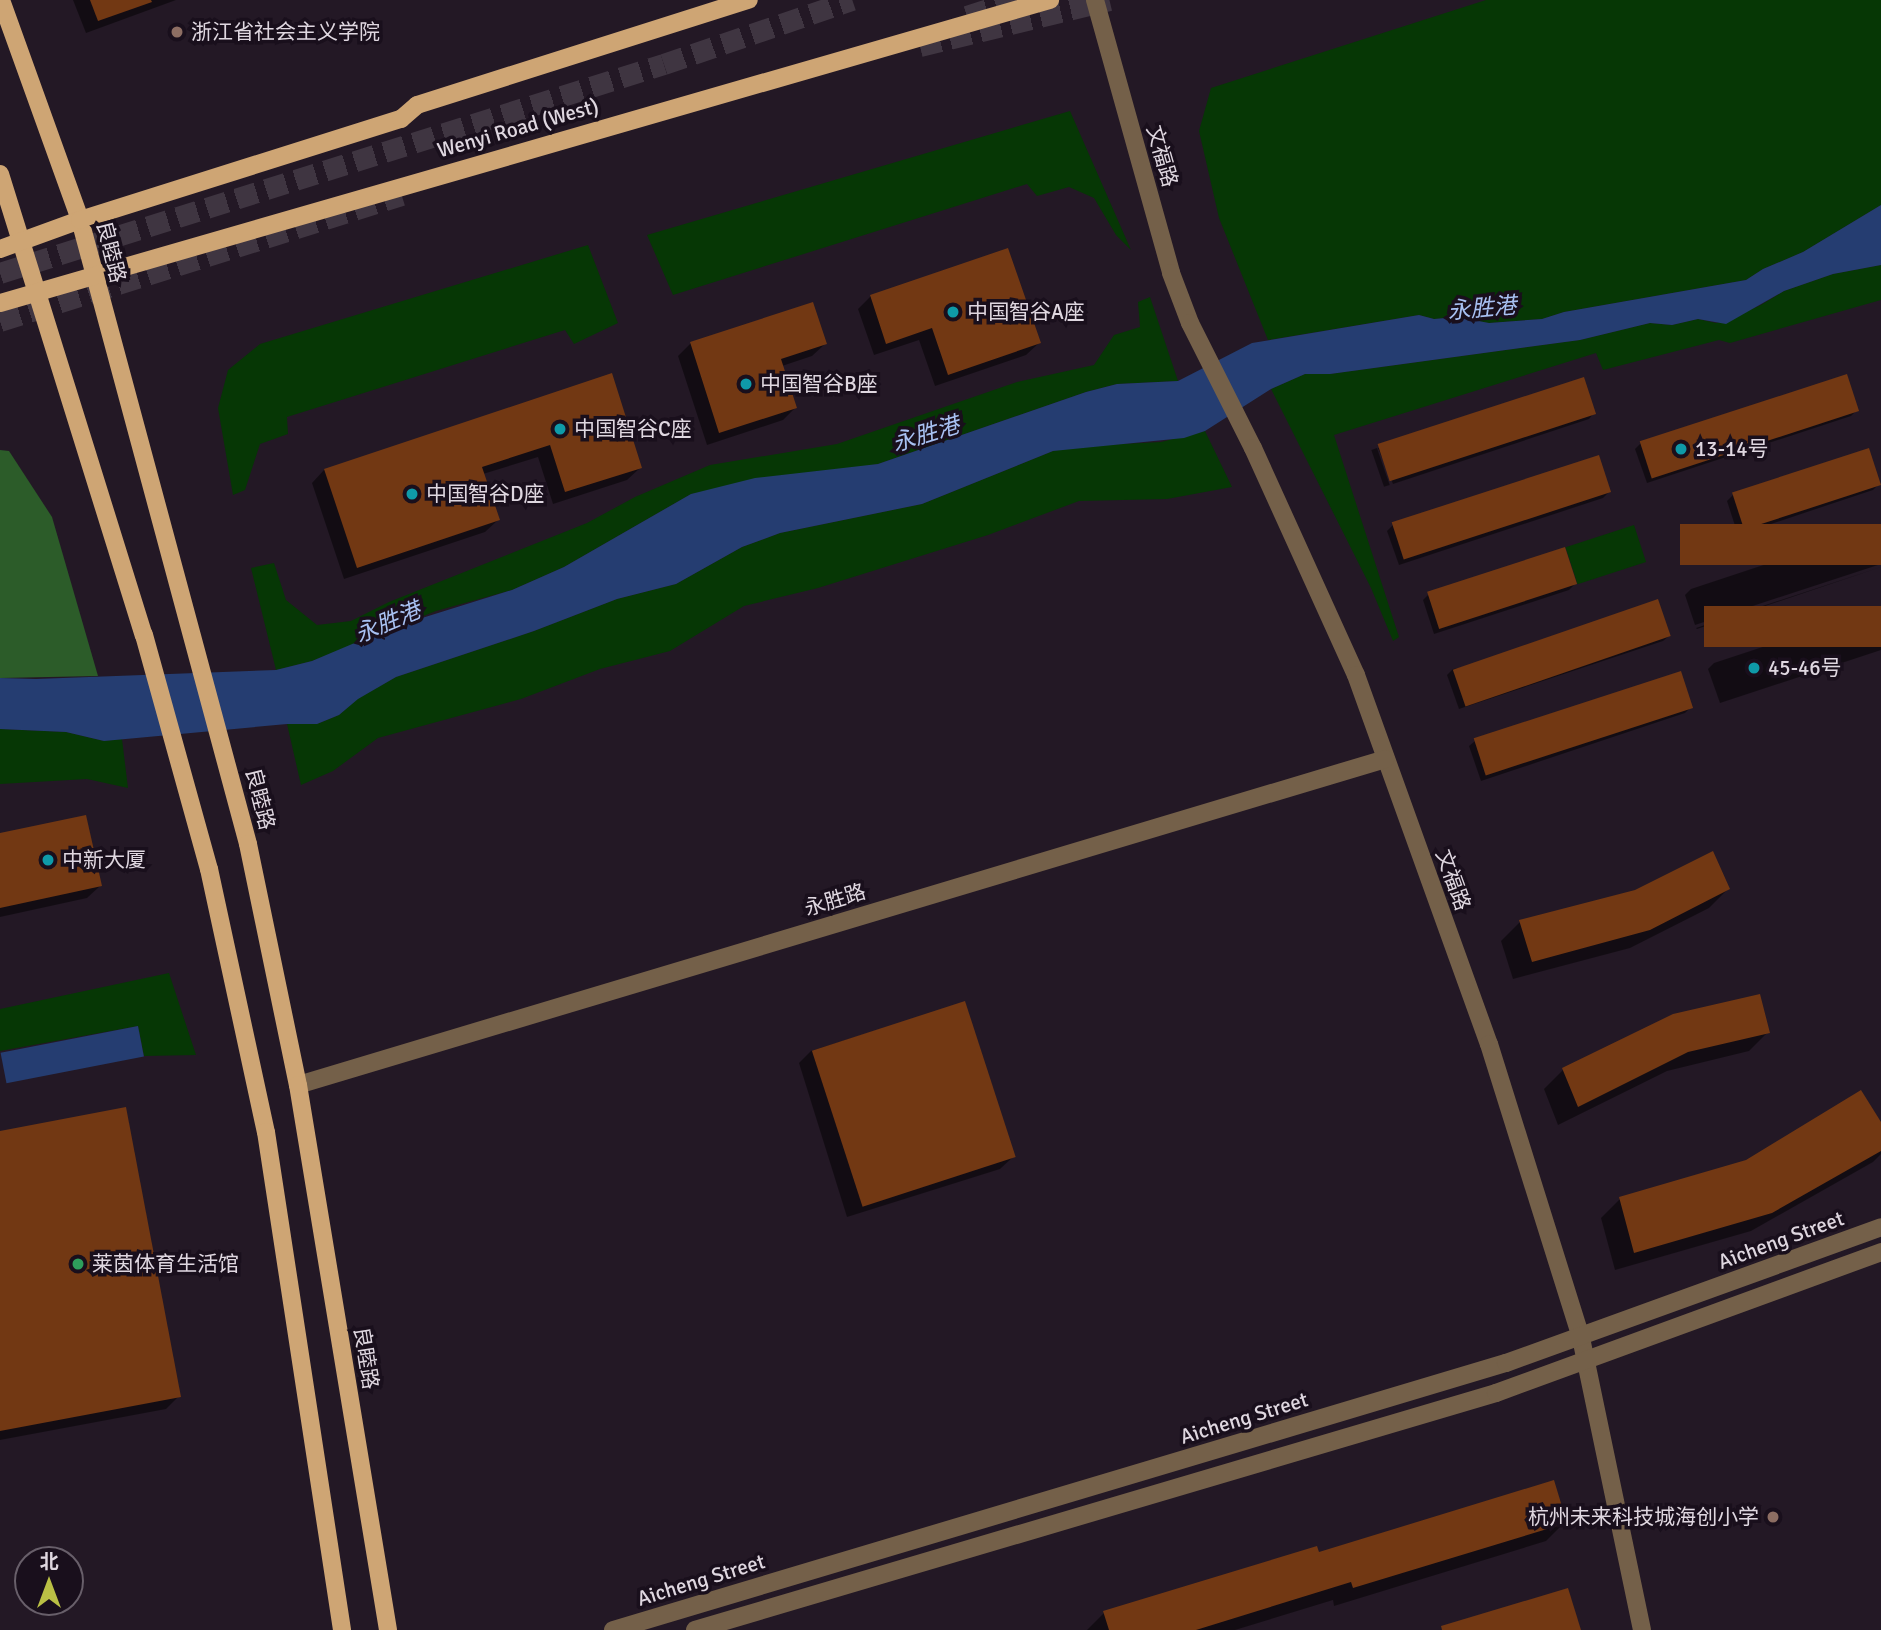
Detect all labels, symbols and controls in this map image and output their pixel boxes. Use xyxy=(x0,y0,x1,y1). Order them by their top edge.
place label: 浙江省社会主义学院 xyxy=(191,19,380,45)
marker: 浙江省社会主义学院 xyxy=(169,24,185,40)
street label: Wenyi Road (West) xyxy=(434,93,602,163)
street label: 文福路 xyxy=(1141,122,1183,190)
street label: 良睦路 xyxy=(91,218,131,286)
water label: 永胜港 xyxy=(1446,292,1518,326)
place label: 中国智谷A座 xyxy=(967,299,1085,325)
marker: 中国智谷A座 xyxy=(945,304,961,320)
place label: 中国智谷B座 xyxy=(760,371,878,397)
marker: 中国智谷B座 xyxy=(738,376,754,392)
water label: 永胜港 xyxy=(889,412,963,458)
place label: 中国智谷C座 xyxy=(574,416,692,442)
marker: 中国智谷C座 xyxy=(552,421,568,437)
place label: 13-14号 xyxy=(1695,436,1769,462)
marker: 13-14号 xyxy=(1673,441,1689,457)
place label: 中国智谷D座 xyxy=(426,481,545,507)
marker: 中国智谷D座 xyxy=(404,486,420,502)
water label: 永胜港 xyxy=(351,597,425,649)
place label: 45-46号 xyxy=(1768,655,1842,681)
marker: 45-46号 xyxy=(1746,660,1762,676)
street label: 良睦路 xyxy=(240,765,280,833)
street label: 文福路 xyxy=(1430,846,1476,914)
place label: 中新大厦 xyxy=(62,847,146,873)
marker: 中新大厦 xyxy=(40,852,56,868)
street label: 永胜路 xyxy=(801,879,869,921)
street label: Aicheng Street xyxy=(1715,1206,1847,1274)
place label: 莱茵体育生活馆 xyxy=(92,1251,239,1277)
marker: 莱茵体育生活馆 xyxy=(70,1256,86,1272)
street label: 良睦路 xyxy=(349,1325,383,1391)
street label: Aicheng Street xyxy=(1177,1387,1311,1449)
place label: 杭州未来科技城海创小学 xyxy=(1528,1504,1759,1530)
marker: 杭州未来科技城海创小学 xyxy=(1765,1509,1781,1525)
north arrow xyxy=(14,1546,84,1616)
street label: Aicheng Street xyxy=(634,1549,768,1611)
text: 北 xyxy=(39,1550,59,1574)

